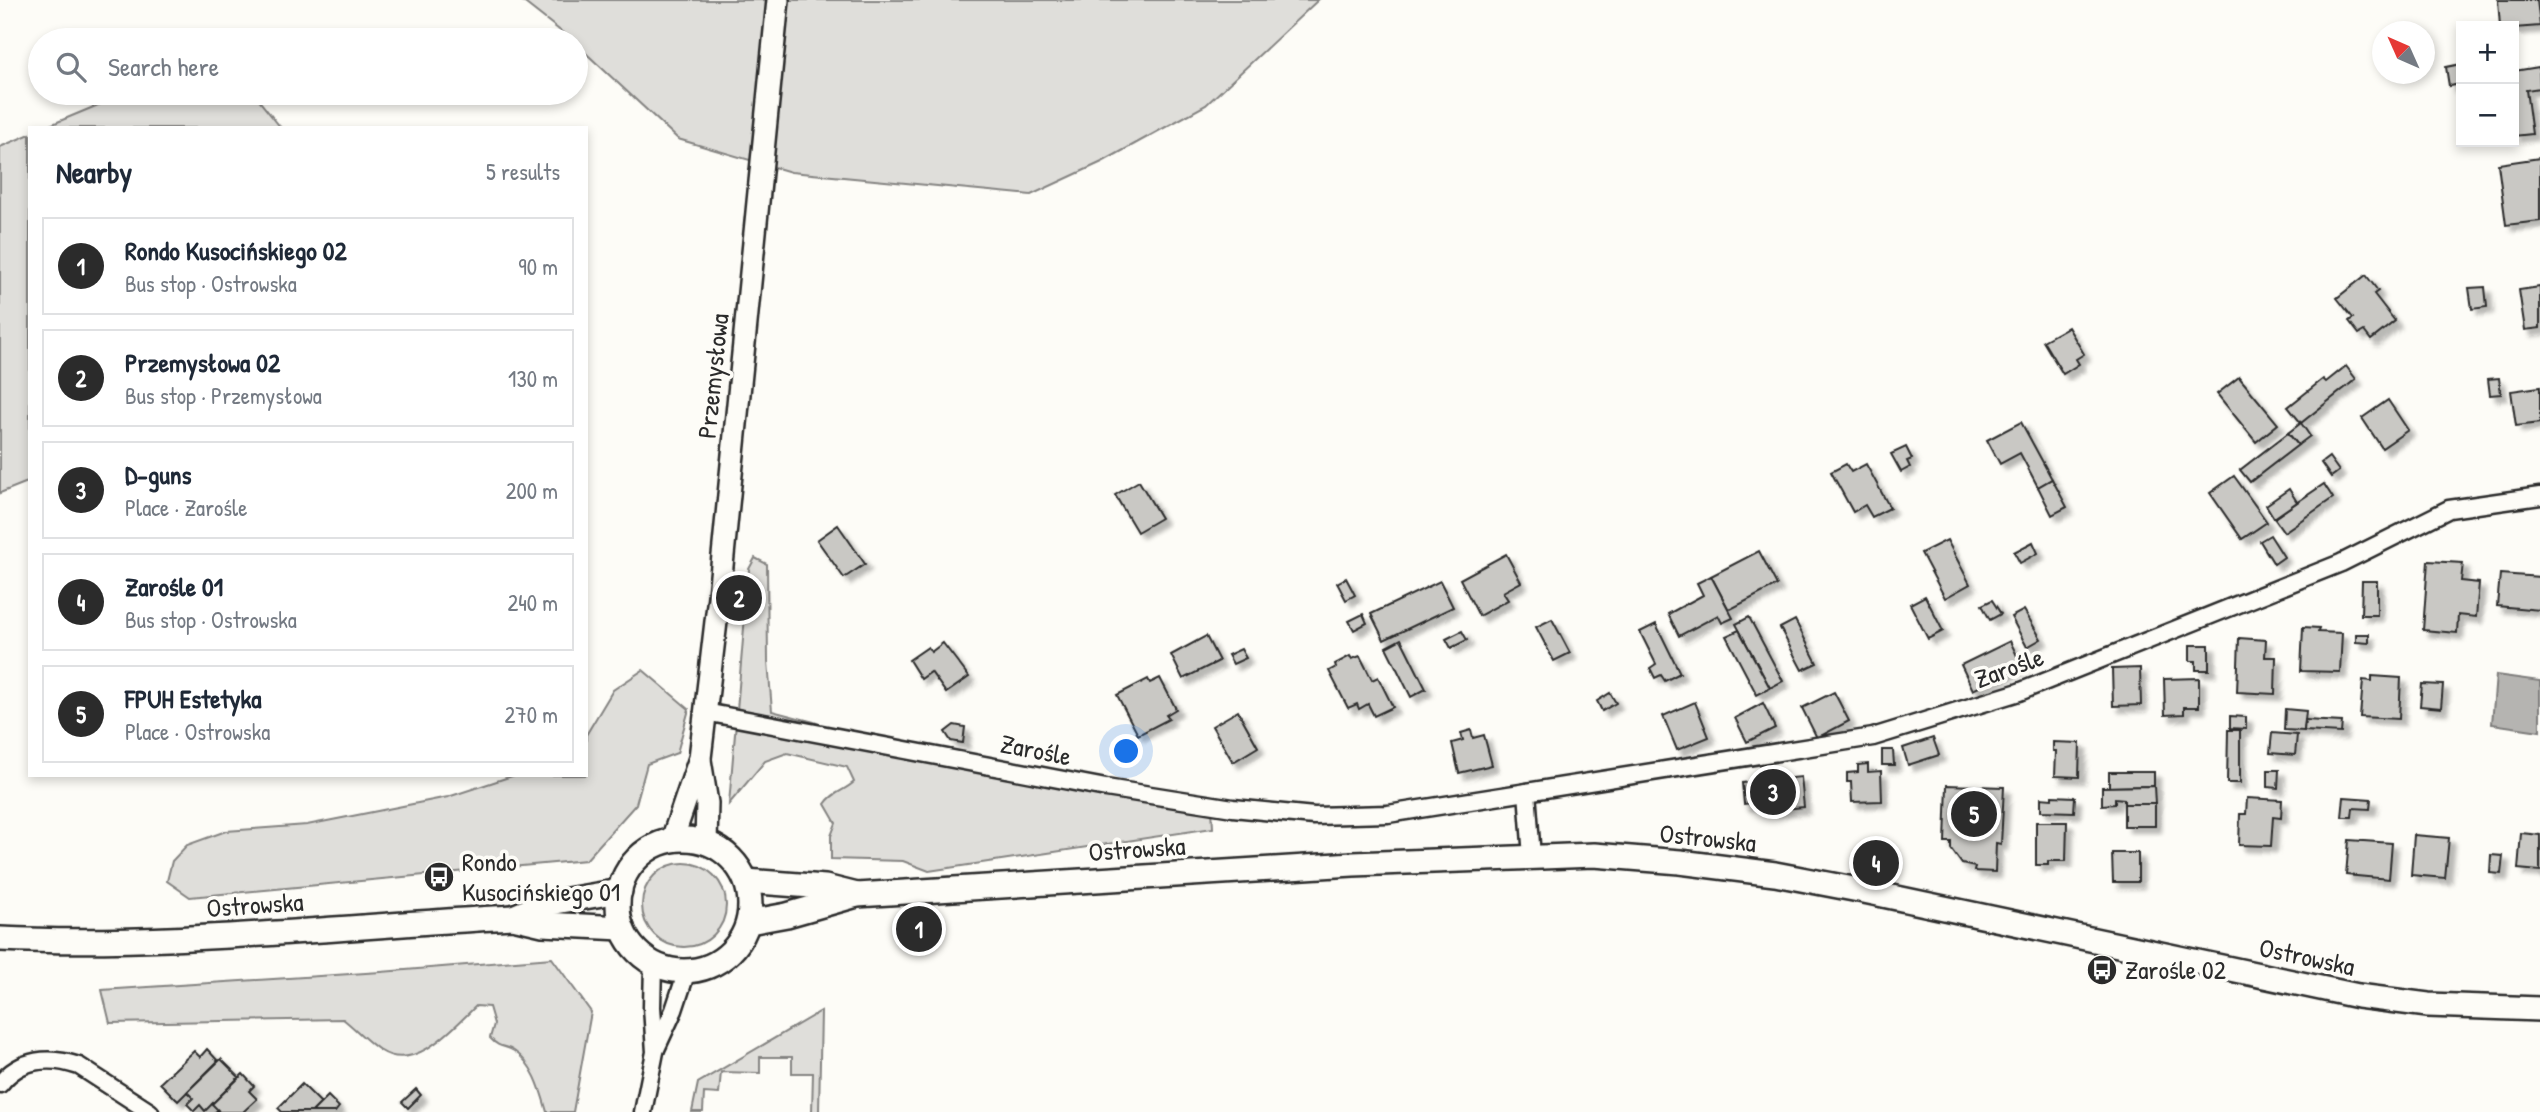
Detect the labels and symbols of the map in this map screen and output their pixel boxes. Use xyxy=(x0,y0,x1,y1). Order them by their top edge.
north arrow xyxy=(2372,21,2435,84)
street label: Przemysłowa xyxy=(689,312,736,440)
pin: 2 xyxy=(716,572,762,624)
street label: Zarośle xyxy=(1969,639,2048,696)
street label: Zarośle xyxy=(998,726,1074,773)
your location xyxy=(1109,734,1143,768)
pin: 3 xyxy=(1750,766,1796,818)
pin: 5 xyxy=(1951,788,1997,840)
street label: Ostrowska xyxy=(1658,815,1758,860)
street label: Ostrowska xyxy=(1087,828,1187,869)
pin: 4 xyxy=(1853,837,1899,889)
place label: Rondo Kusocińskiego 01 xyxy=(462,844,620,909)
bus stop icon: Rondo Kusocińskiego 01 xyxy=(422,860,456,894)
street label: Ostrowska xyxy=(205,884,305,925)
pin: 1 xyxy=(896,903,942,955)
street label: Ostrowska xyxy=(2256,929,2358,984)
place label: Zarośle 02 xyxy=(2125,952,2226,987)
bus stop icon: Zarośle 02 xyxy=(2085,953,2119,987)

